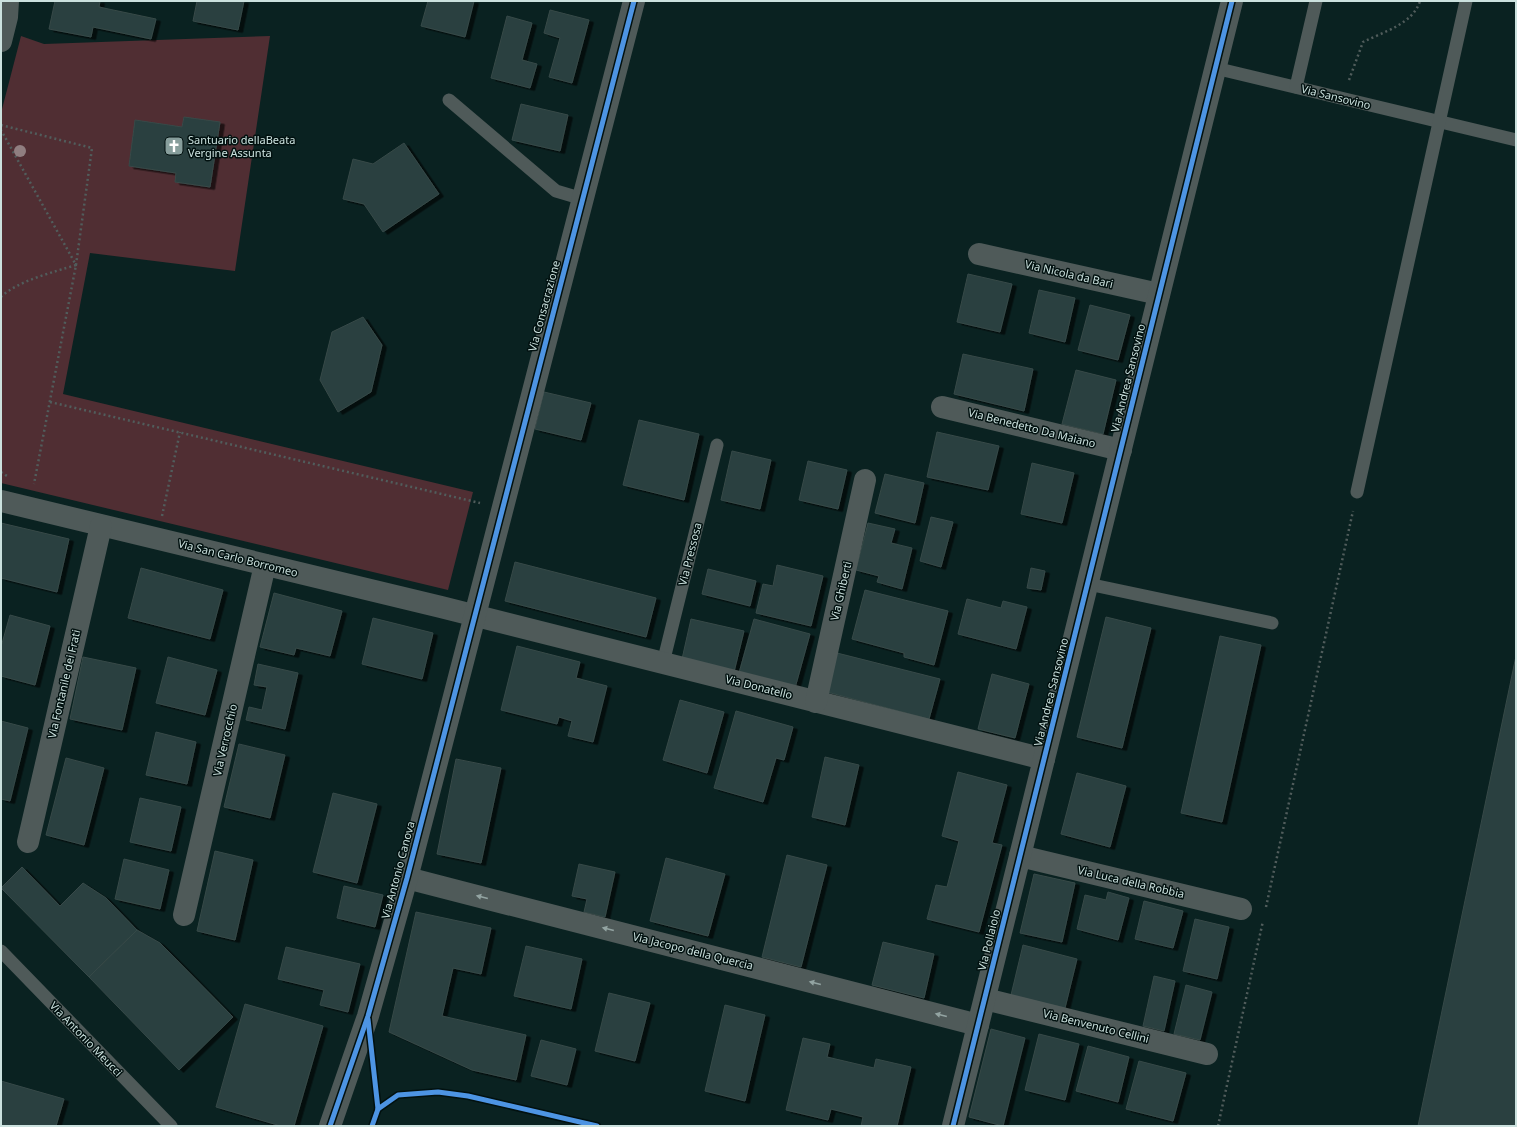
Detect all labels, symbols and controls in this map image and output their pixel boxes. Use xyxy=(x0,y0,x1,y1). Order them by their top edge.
street label: Via Sansovino xyxy=(1300,81,1373,112)
place label: Santuario dellaBeata Vergine Assunta xyxy=(188,132,295,160)
church icon: Santuario dellaBeata Vergine Assunta xyxy=(163,135,185,157)
street label: Via Nicola da Bari xyxy=(1024,256,1115,291)
street label: Via Consacrazione xyxy=(524,259,563,353)
street label: Via Andrea Sansovino xyxy=(1107,322,1148,434)
street label: Via Benedetto Da Maiano xyxy=(967,404,1098,451)
street label: Via Pressosa xyxy=(674,521,705,587)
street label: Via San Carlo Borromeo xyxy=(177,535,300,580)
street label: Via Ghiberti xyxy=(826,560,855,622)
street label: Via Fontanile dei Frati xyxy=(44,628,83,740)
street label: Via Andrea Sansovino xyxy=(1030,636,1071,748)
street label: Via Donatello xyxy=(724,671,795,702)
street label: Via Verrocchio xyxy=(209,702,240,777)
street label: Via Antonio Canova xyxy=(377,820,418,920)
street label: Via Luca della Robbia xyxy=(1076,862,1186,901)
one-way arrow xyxy=(475,894,487,900)
street label: Via Pollaiolo xyxy=(974,907,1003,972)
one-way arrow xyxy=(601,926,614,932)
street label: Via Jacopo della Quercia xyxy=(631,928,755,973)
one-way arrow xyxy=(809,980,821,986)
street label: Via Antonio Meucci xyxy=(47,998,126,1079)
street label: Via Benvenuto Cellini xyxy=(1042,1005,1151,1046)
one-way arrow xyxy=(934,1012,947,1018)

